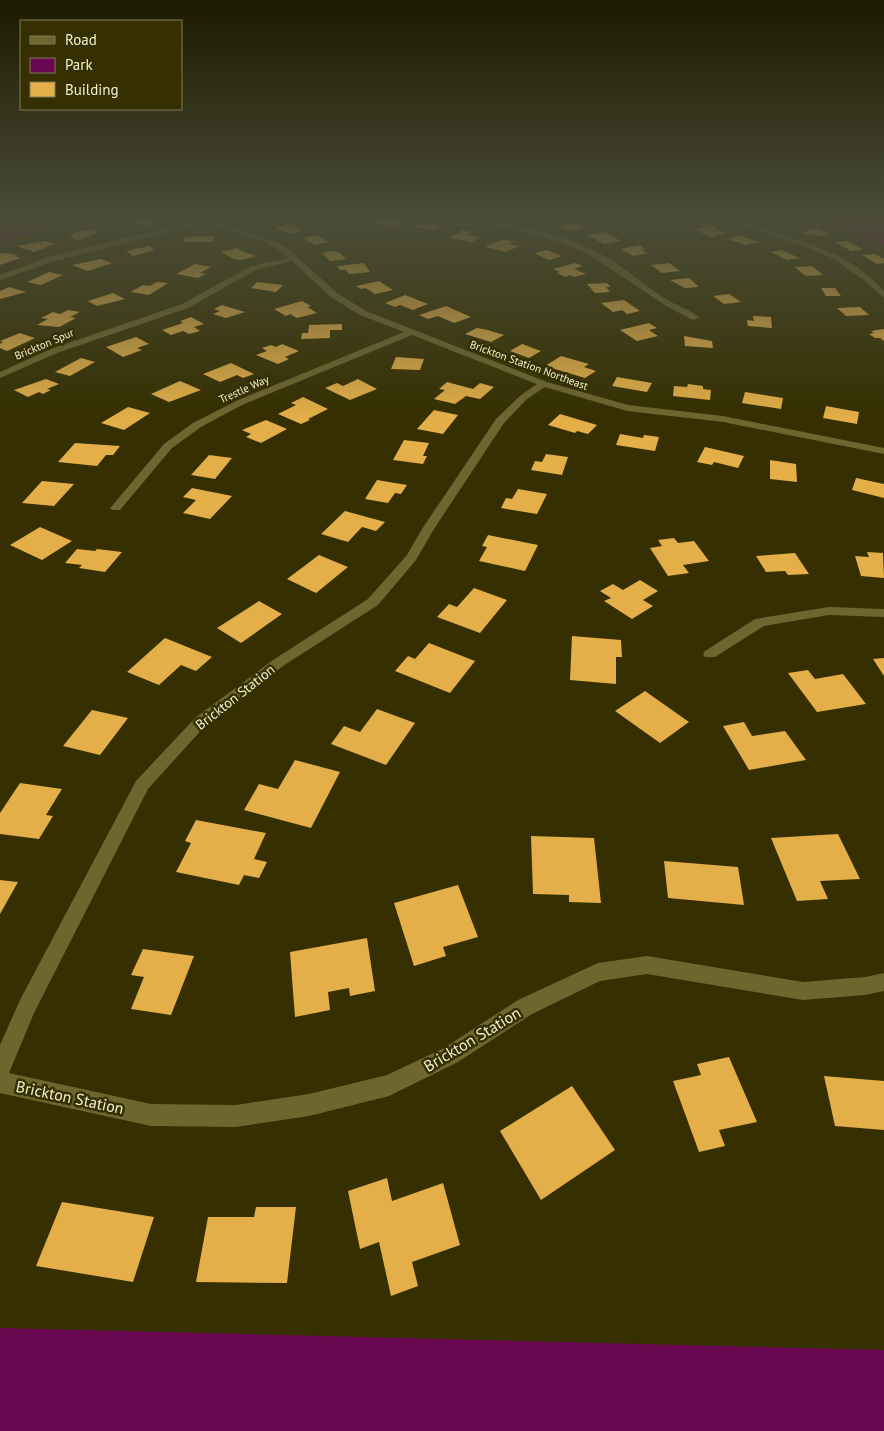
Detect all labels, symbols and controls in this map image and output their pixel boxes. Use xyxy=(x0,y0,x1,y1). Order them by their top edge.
legend xyxy=(20,20,182,110)
text: Road xyxy=(65,30,97,49)
text: Park xyxy=(65,55,93,74)
text: Building xyxy=(65,80,119,99)
street label: Brickton Spur xyxy=(12,325,76,363)
street label: Brickton Station Northeast xyxy=(468,337,590,393)
street label: Trestle Way xyxy=(217,371,272,406)
street label: Brickton Station xyxy=(192,660,278,734)
street label: Brickton Station xyxy=(420,1002,524,1076)
street label: Brickton Station xyxy=(14,1076,126,1118)

